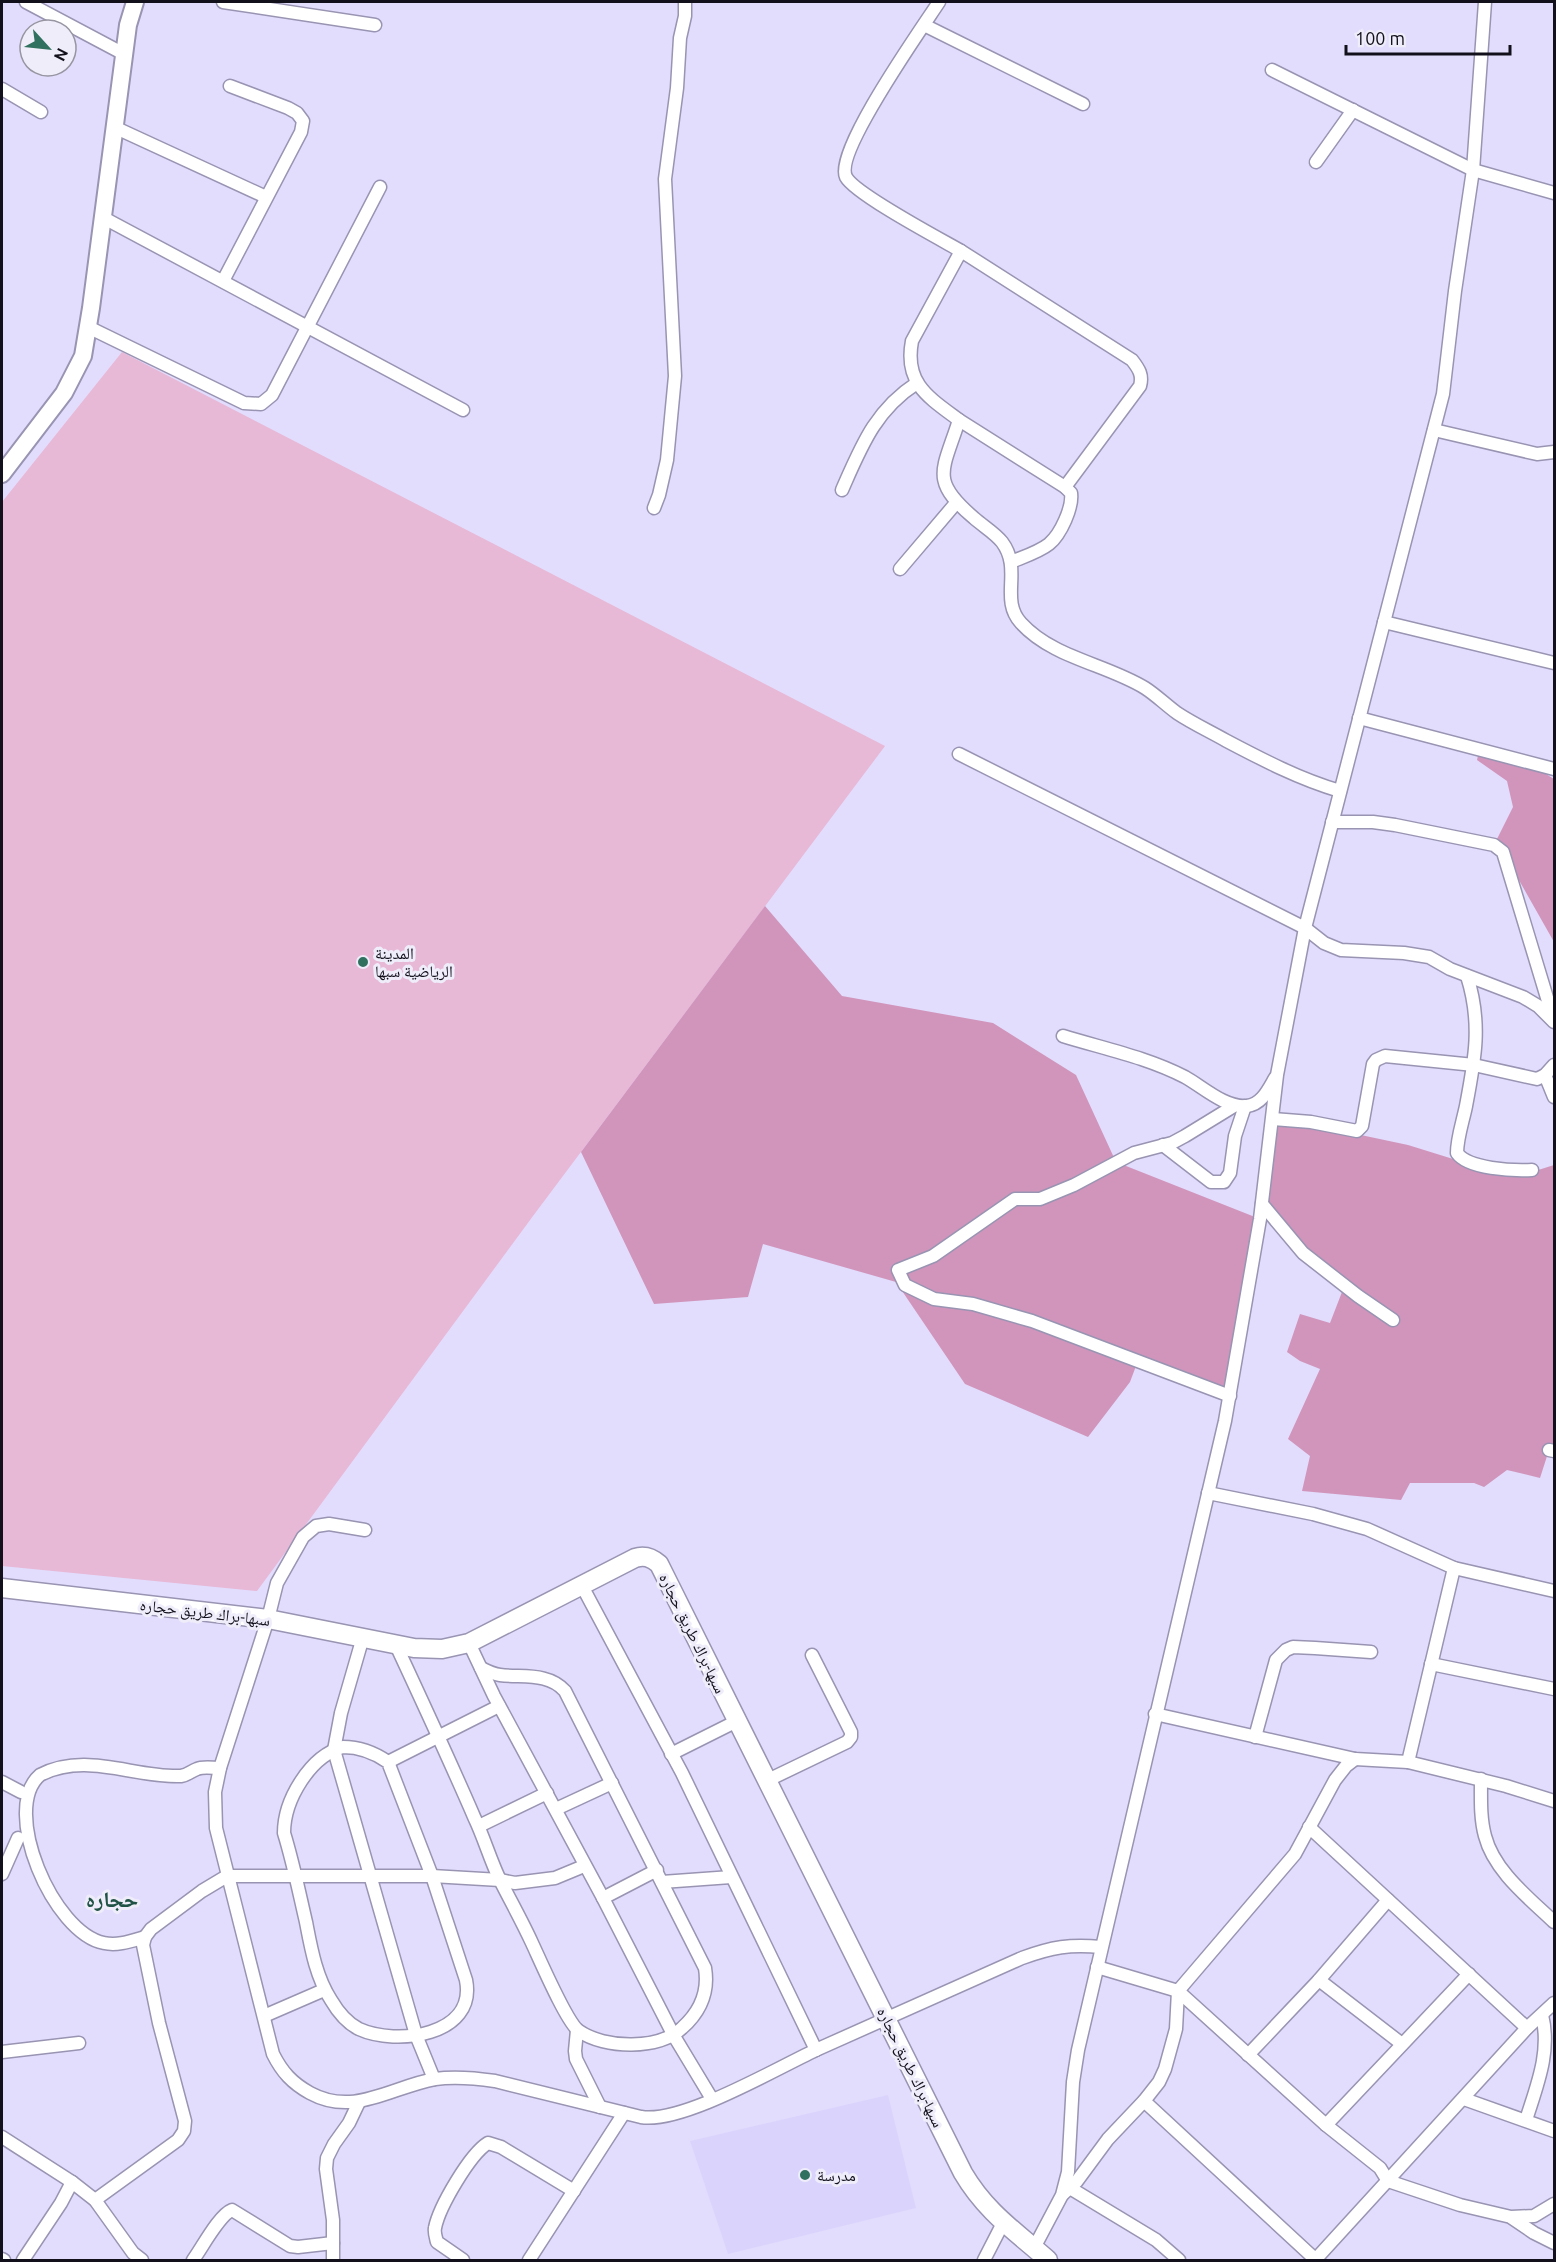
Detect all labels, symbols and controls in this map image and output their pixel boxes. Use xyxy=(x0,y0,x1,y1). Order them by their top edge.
north arrow xyxy=(18,18,78,78)
scale bar xyxy=(1346,18,1510,56)
text: 100 m xyxy=(1355,28,1405,48)
text: N xyxy=(51,45,72,64)
place label: المدينة الرياضية سبها xyxy=(375,944,453,981)
marker: المدينة الرياضية سبها xyxy=(356,955,370,969)
street label: سبها-براك طريق حجاره xyxy=(654,1570,730,1697)
street label: سبها-براك طريق حجاره xyxy=(139,1595,271,1631)
district label: حجاره xyxy=(86,1886,138,1912)
street label: سبها-براك طريق حجاره xyxy=(872,2004,948,2131)
place label: مدرسة xyxy=(817,2166,856,2185)
marker: مدرسة xyxy=(798,2168,812,2182)

